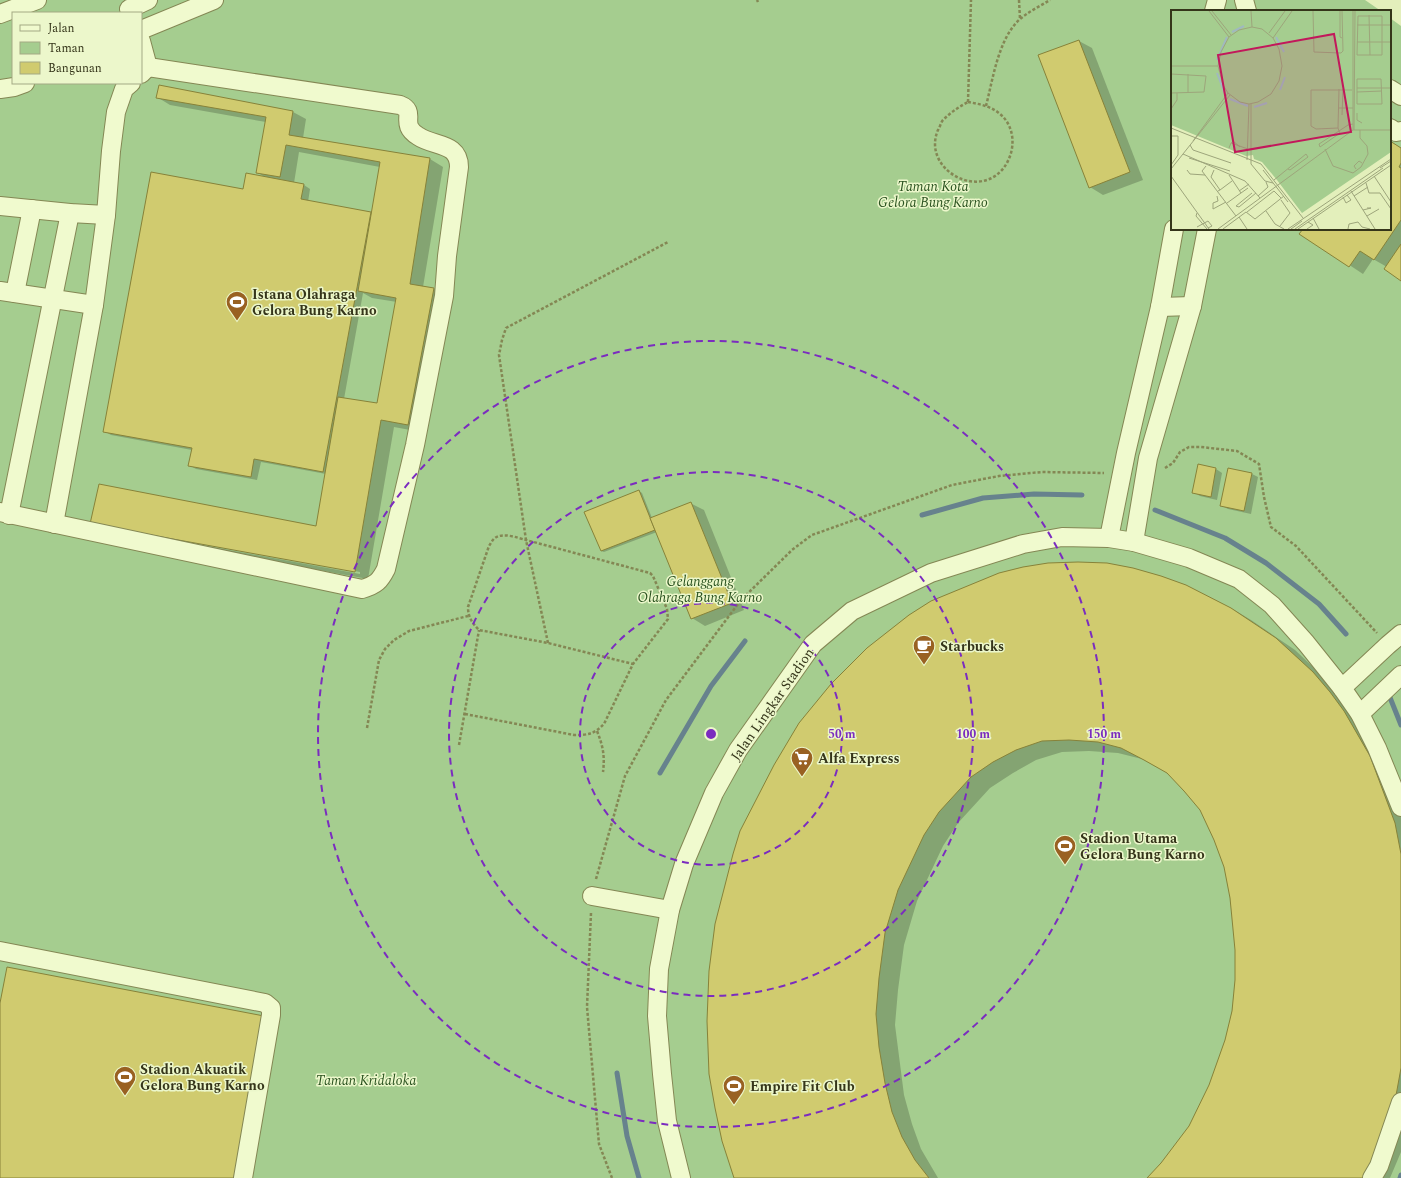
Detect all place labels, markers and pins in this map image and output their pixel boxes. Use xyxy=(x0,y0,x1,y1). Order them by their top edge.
place label: Istana Olahraga Gelora Bung Karno xyxy=(252,284,377,321)
sports icon: Istana Olahraga Gelora Bung Karno xyxy=(224,289,250,322)
cafe icon: Starbucks xyxy=(911,633,937,666)
place label: Starbucks xyxy=(940,636,1004,657)
centre of rings xyxy=(704,727,718,741)
supermarket icon: Alfa Express xyxy=(789,745,815,778)
place label: Alfa Express xyxy=(818,748,900,769)
place label: Stadion Utama Gelora Bung Karno xyxy=(1080,828,1205,865)
sports icon: Stadion Utama Gelora Bung Karno xyxy=(1052,833,1078,866)
place label: Stadion Akuatik Gelora Bung Karno xyxy=(140,1059,265,1096)
sports icon: Stadion Akuatik Gelora Bung Karno xyxy=(112,1064,138,1097)
sports icon: Empire Fit Club xyxy=(721,1073,747,1106)
place label: Empire Fit Club xyxy=(750,1076,855,1097)

